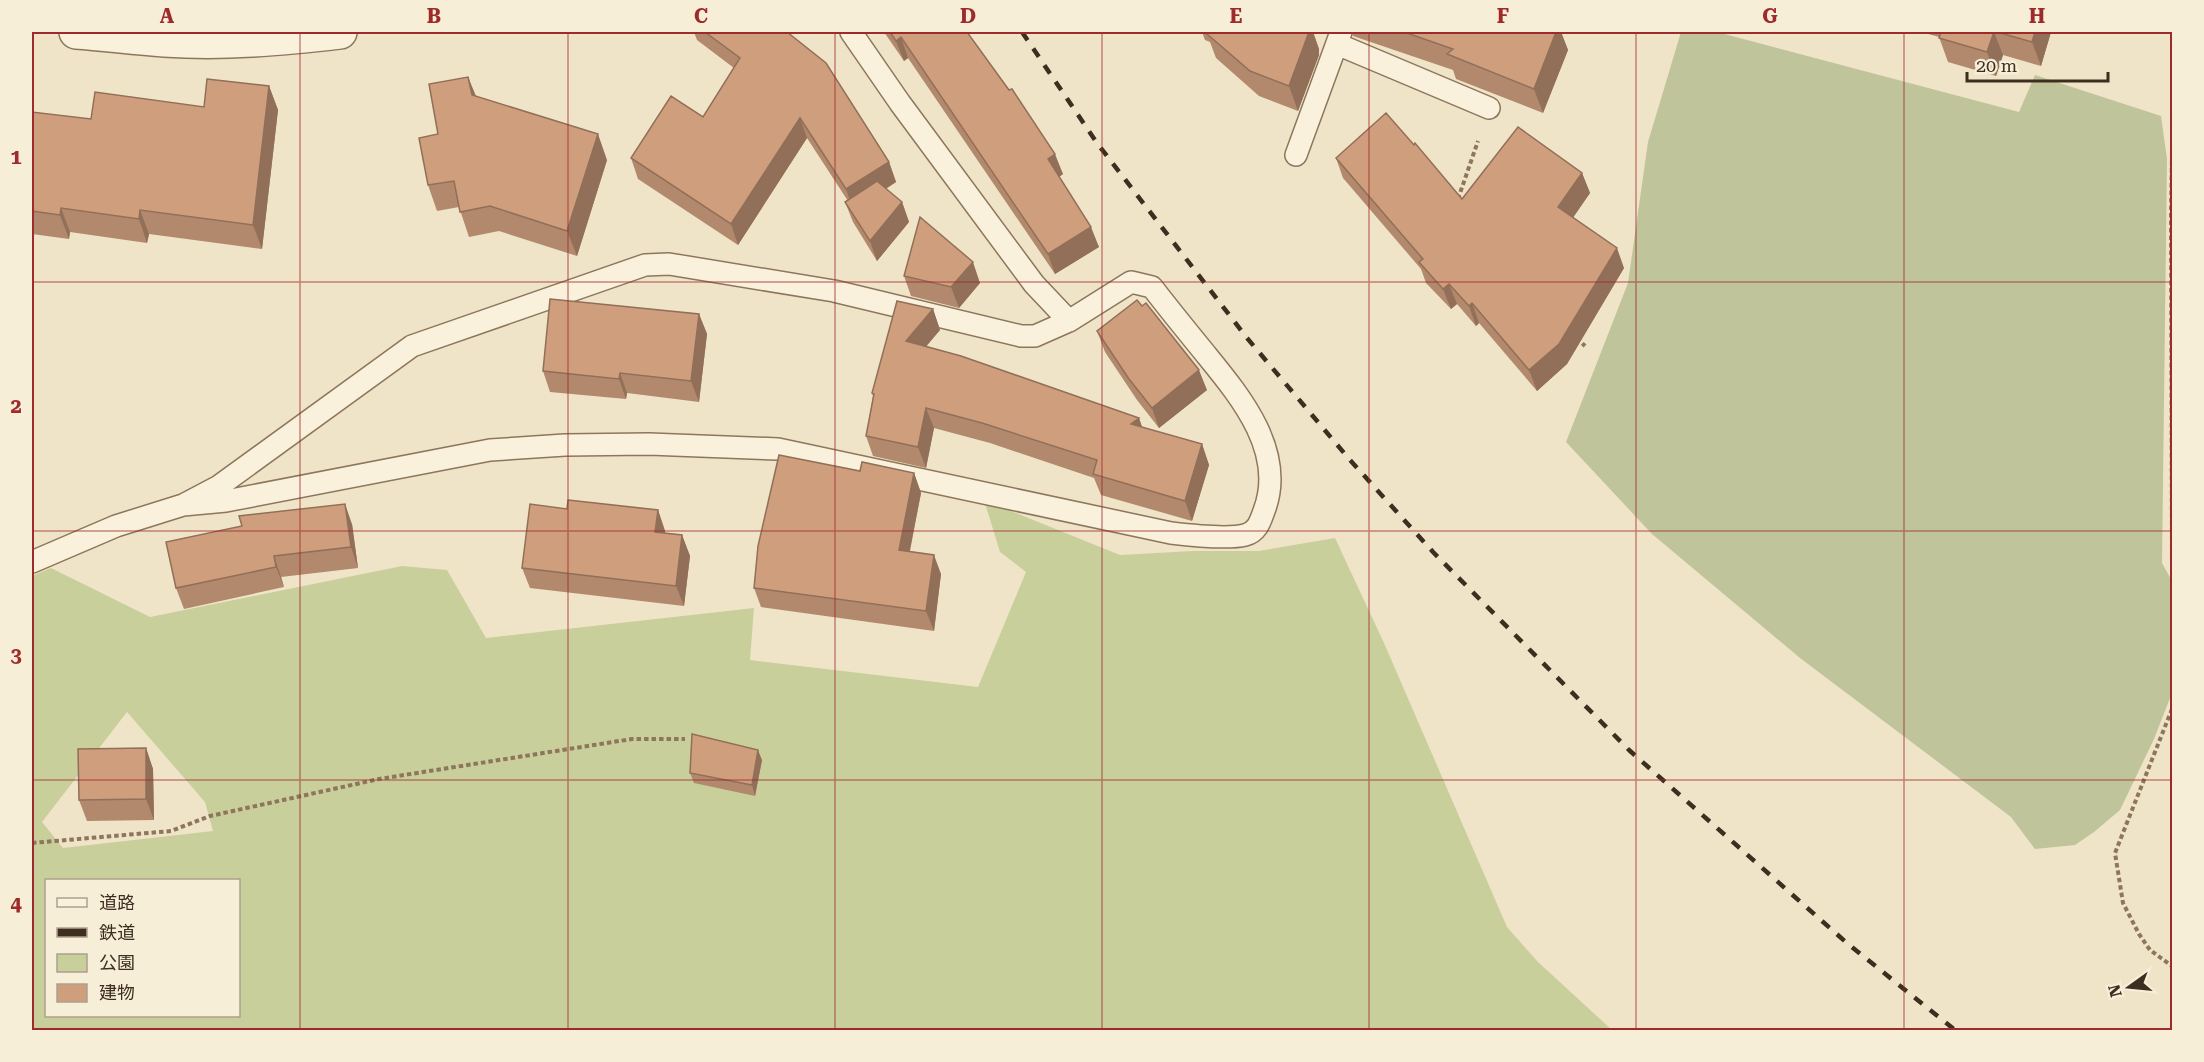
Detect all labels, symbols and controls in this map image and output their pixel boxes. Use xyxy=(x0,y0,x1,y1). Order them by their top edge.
text: A xyxy=(160,4,175,28)
text: B xyxy=(427,4,441,28)
text: C xyxy=(694,4,708,28)
text: D xyxy=(960,4,976,28)
text: E xyxy=(1230,4,1243,28)
text: F xyxy=(1497,4,1509,28)
text: G xyxy=(1762,4,1778,28)
text: H xyxy=(2029,4,2045,28)
scale bar xyxy=(1967,45,2108,83)
text: 20 m xyxy=(1976,55,2017,76)
text: 1 xyxy=(10,145,22,169)
text: 2 xyxy=(10,394,22,418)
text: 3 xyxy=(10,643,22,667)
legend xyxy=(45,879,240,1017)
text: 4 xyxy=(10,892,22,916)
text: 道路 xyxy=(99,892,135,913)
text: 鉄道 xyxy=(99,922,135,943)
text: 公園 xyxy=(99,952,135,973)
north arrow xyxy=(2099,957,2159,1017)
text: 建物 xyxy=(99,982,135,1003)
text: N xyxy=(2104,982,2126,999)

